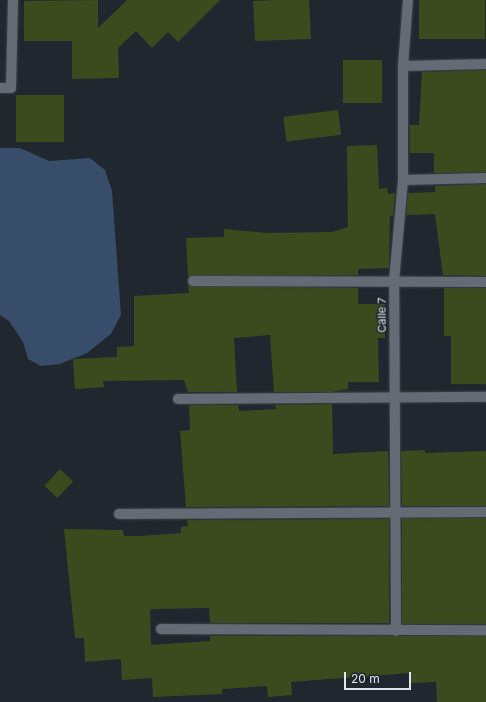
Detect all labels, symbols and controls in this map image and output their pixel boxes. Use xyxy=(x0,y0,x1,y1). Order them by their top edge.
street label: Calle 7 xyxy=(375,297,389,333)
scale bar xyxy=(346,664,413,690)
text: 20 m xyxy=(351,671,380,686)

